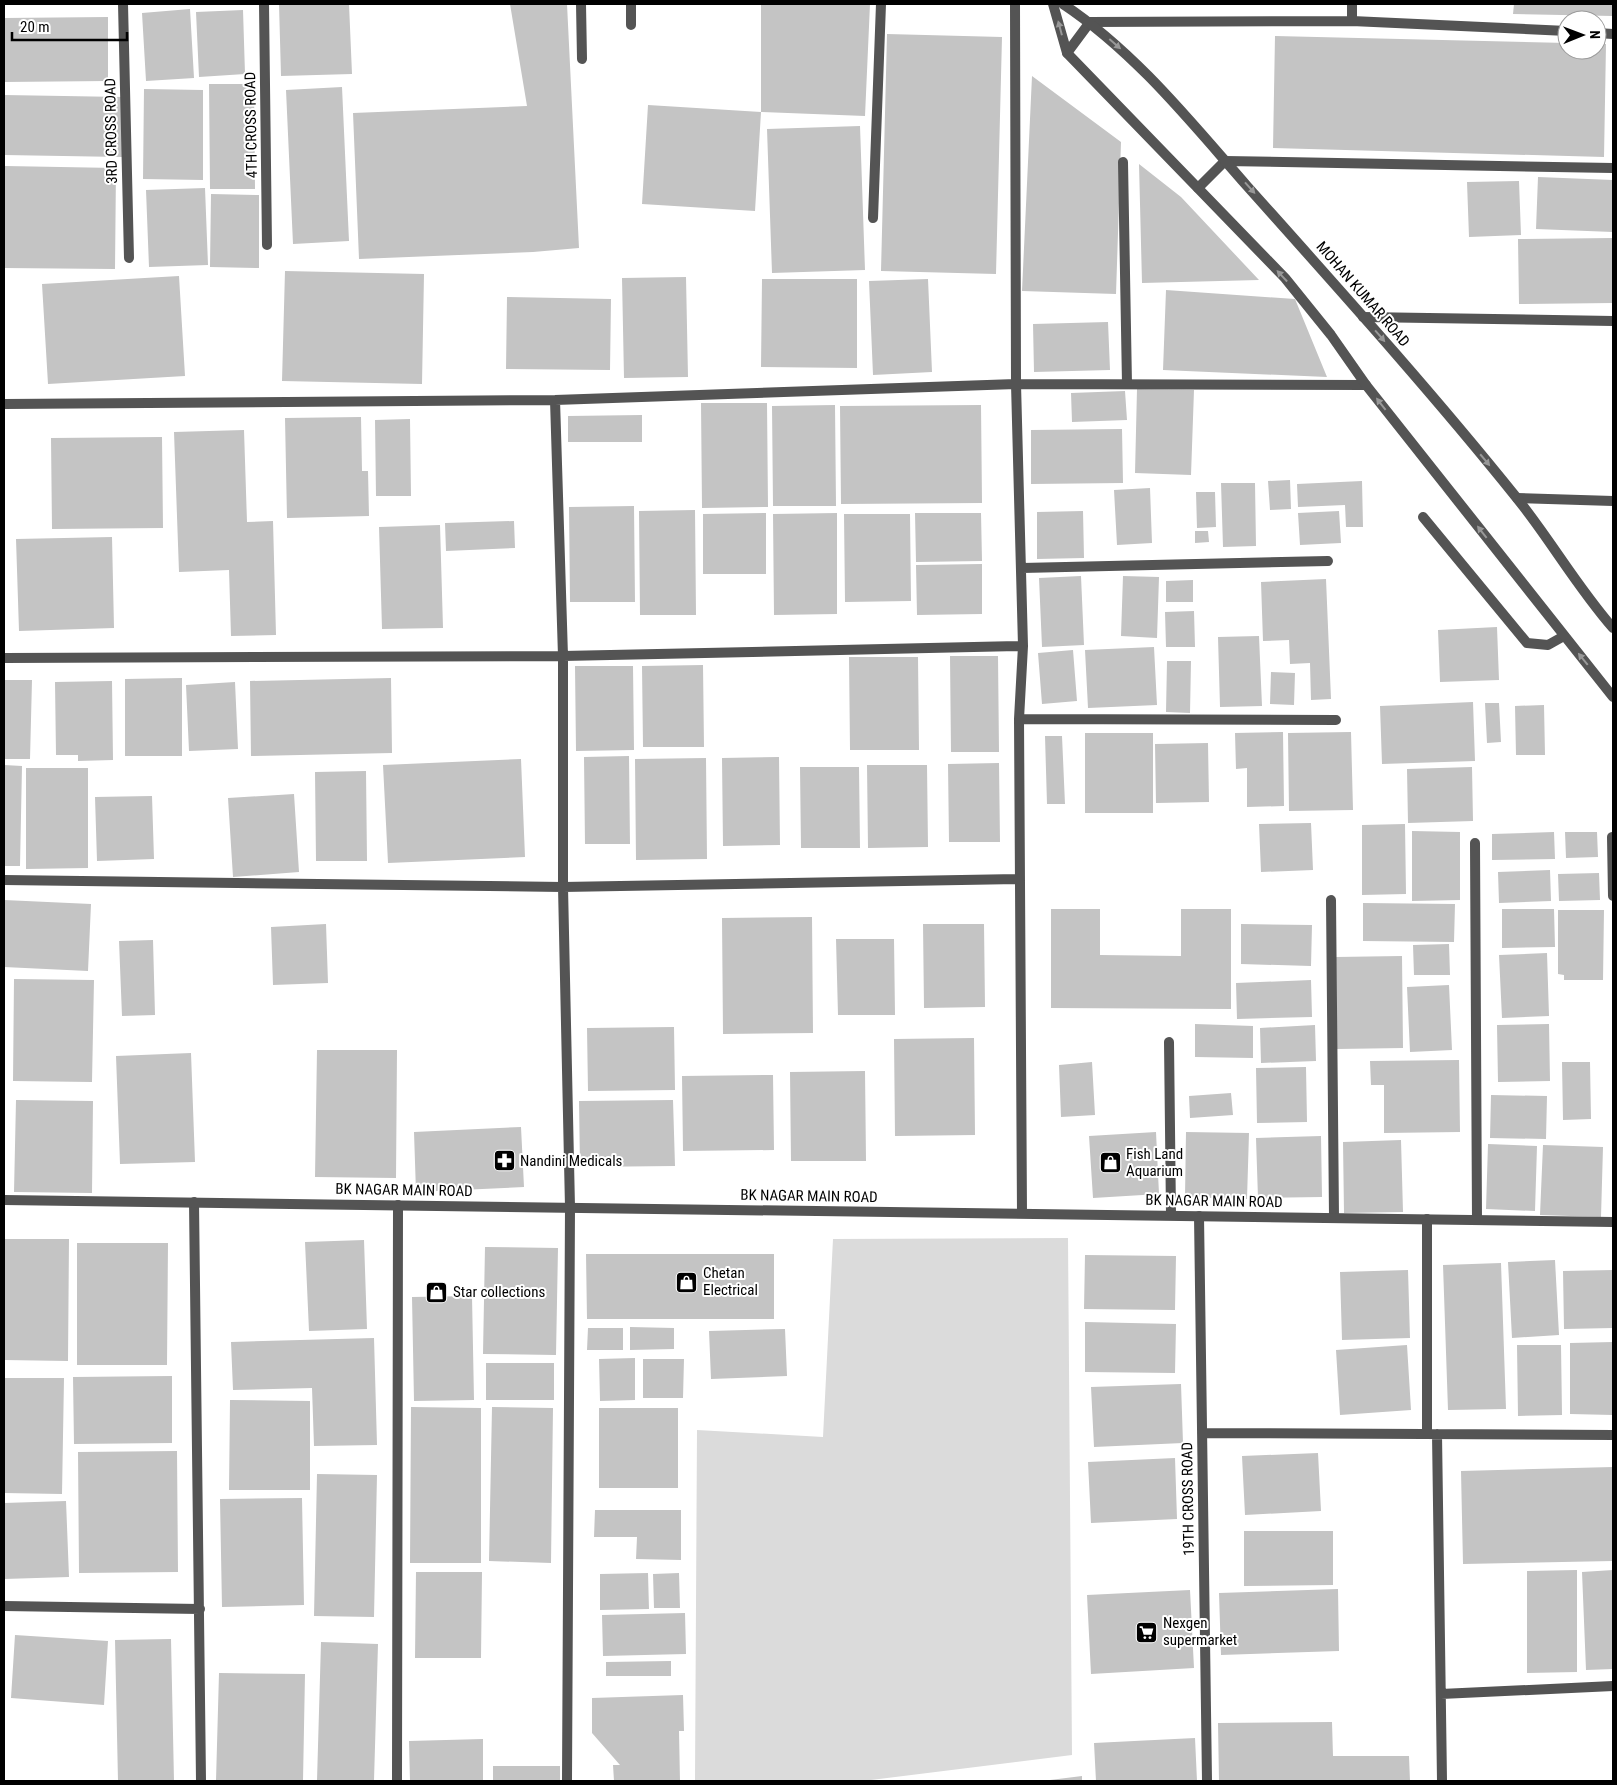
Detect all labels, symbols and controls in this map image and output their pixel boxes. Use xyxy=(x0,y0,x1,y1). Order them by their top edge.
scale bar xyxy=(12,10,128,42)
north arrow xyxy=(1557,10,1607,60)
text: 20 m xyxy=(20,18,50,36)
one-way arrow xyxy=(1056,21,1064,36)
text: N xyxy=(1587,30,1603,39)
one-way arrow xyxy=(1108,38,1120,50)
street label: 4TH CROSS ROAD xyxy=(241,72,261,178)
street label: 3RD CROSS ROAD xyxy=(101,78,121,184)
one-way arrow xyxy=(1244,182,1255,195)
street label: MOHAN KUMAR ROAD xyxy=(1312,238,1414,350)
one-way arrow xyxy=(1276,270,1288,282)
one-way arrow xyxy=(1375,330,1386,343)
one-way arrow xyxy=(1376,397,1386,411)
one-way arrow xyxy=(1480,454,1491,467)
one-way arrow xyxy=(1476,526,1487,539)
one-way arrow xyxy=(1577,653,1588,666)
place label: Fish Land Aquarium xyxy=(1126,1145,1183,1180)
pharmacy icon: Nandini Medicals xyxy=(492,1149,516,1173)
shop icon: Fish Land Aquarium xyxy=(1098,1151,1122,1175)
place label: Nandini Medicals xyxy=(520,1152,623,1170)
street label: BK NAGAR MAIN ROAD xyxy=(335,1180,473,1200)
street label: BK NAGAR MAIN ROAD xyxy=(740,1186,878,1206)
street label: BK NAGAR MAIN ROAD xyxy=(1145,1191,1283,1211)
place label: Chetan Electrical xyxy=(703,1264,758,1299)
shop icon: Chetan Electrical xyxy=(675,1270,699,1294)
shop icon: Star collections xyxy=(425,1280,449,1304)
place label: Star collections xyxy=(453,1283,545,1301)
street label: 19TH CROSS ROAD xyxy=(1178,1442,1198,1556)
place label: Nexgen supermarket xyxy=(1163,1614,1237,1649)
supermarket icon: Nexgen supermarket xyxy=(1135,1620,1159,1644)

